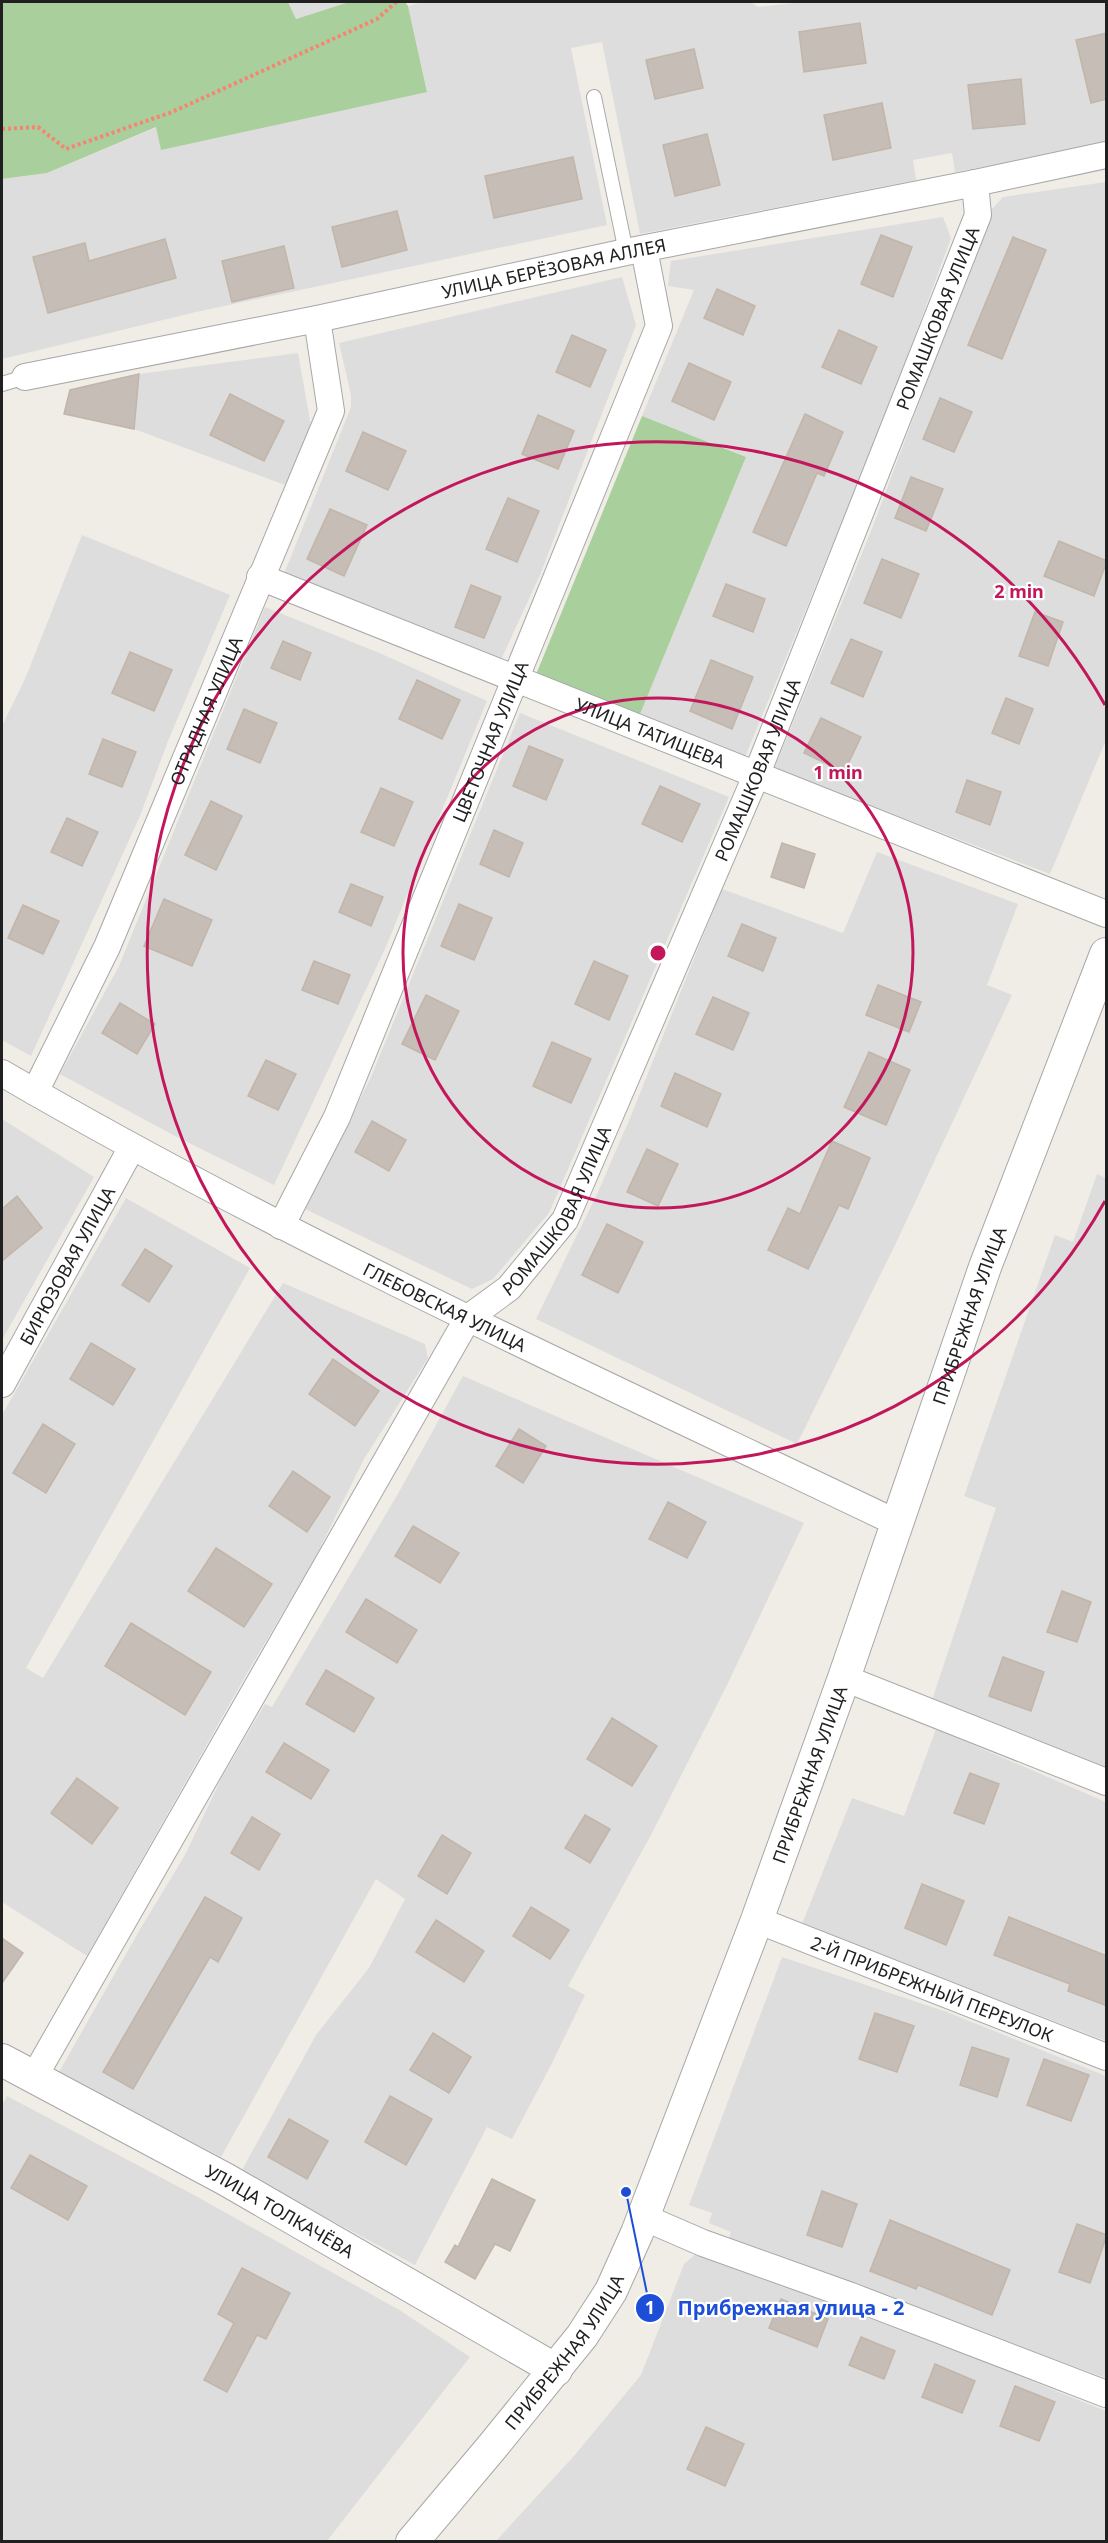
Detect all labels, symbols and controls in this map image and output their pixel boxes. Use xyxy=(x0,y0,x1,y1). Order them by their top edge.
street label: РОМАШКОВАЯ УЛИЦА xyxy=(890,222,985,413)
street label: УЛИЦА БЕРЁЗОВАЯ АЛЛЕЯ xyxy=(439,232,668,304)
text: 2 min xyxy=(994,579,1044,603)
street label: ОТРАДНАЯ УЛИЦА xyxy=(164,632,248,789)
street label: ЦВЕТОЧНАЯ УЛИЦА xyxy=(446,657,534,826)
street label: РОМАШКОВАЯ УЛИЦА xyxy=(709,674,806,865)
street label: УЛИЦА ТАТИЩЕВА xyxy=(572,692,729,773)
text: 1 min xyxy=(813,760,863,784)
centre of rings xyxy=(648,943,668,963)
street label: РОМАШКОВАЯ УЛИЦА xyxy=(497,1122,616,1301)
street label: БИРЮЗОВАЯ УЛИЦА xyxy=(14,1182,120,1349)
street label: ПРИБРЕЖНАЯ УЛИЦА xyxy=(927,1222,1012,1408)
street label: ГЛЕБОВСКАЯ УЛИЦА xyxy=(359,1257,531,1357)
street label: ПРИБРЕЖНАЯ УЛИЦА xyxy=(766,1682,852,1867)
street label: 2-Й ПРИБРЕЖНЫЙ ПЕРЕУЛОК xyxy=(807,1930,1057,2047)
street label: УЛИЦА ТОЛКАЧЁВА xyxy=(201,2159,359,2263)
street label: ПРИБРЕЖНАЯ УЛИЦА xyxy=(499,2270,629,2434)
callout: Прибрежная улица - 2 xyxy=(635,2289,916,2327)
text: Прибрежная улица - 2 xyxy=(677,2294,905,2321)
text: 1 xyxy=(645,2295,655,2319)

